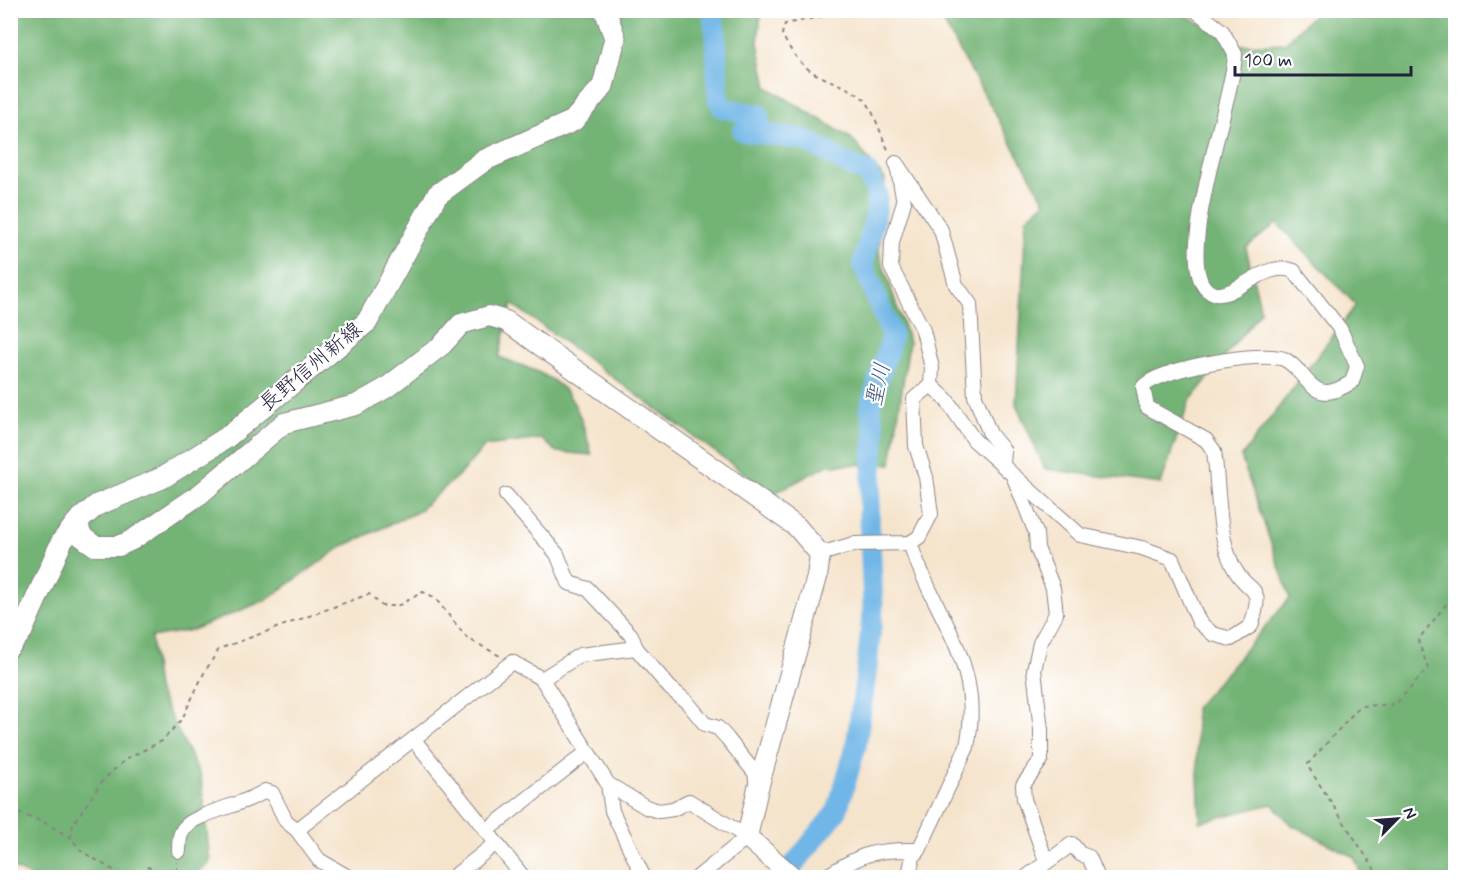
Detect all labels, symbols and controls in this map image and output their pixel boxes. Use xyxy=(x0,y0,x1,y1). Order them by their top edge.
scale bar xyxy=(1235,39,1410,77)
text: 100 m xyxy=(1244,49,1292,73)
street label: 長野信州新線 xyxy=(254,316,368,418)
water label: 聖川 xyxy=(860,360,898,410)
north arrow xyxy=(1367,789,1427,849)
text: N xyxy=(1397,804,1421,823)

